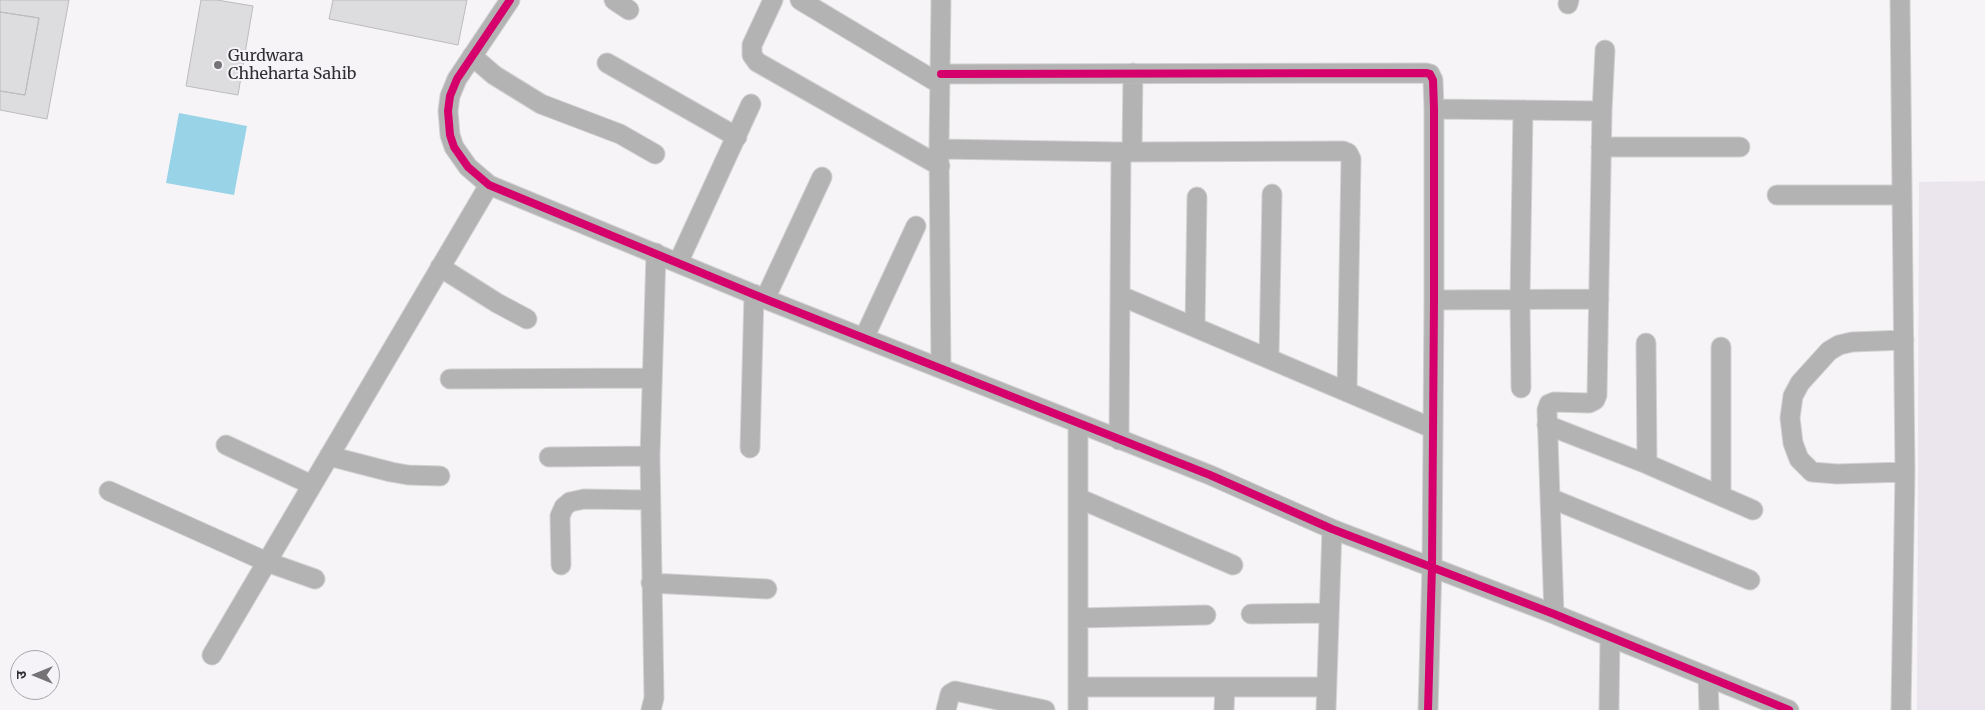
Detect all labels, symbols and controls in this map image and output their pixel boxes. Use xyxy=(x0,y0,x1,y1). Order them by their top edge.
place label: Gurdwara Chheharta Sahib xyxy=(228,46,356,84)
marker: Gurdwara Chheharta Sahib xyxy=(212,59,224,71)
north arrow xyxy=(10,650,60,700)
text: उ xyxy=(12,671,30,679)

